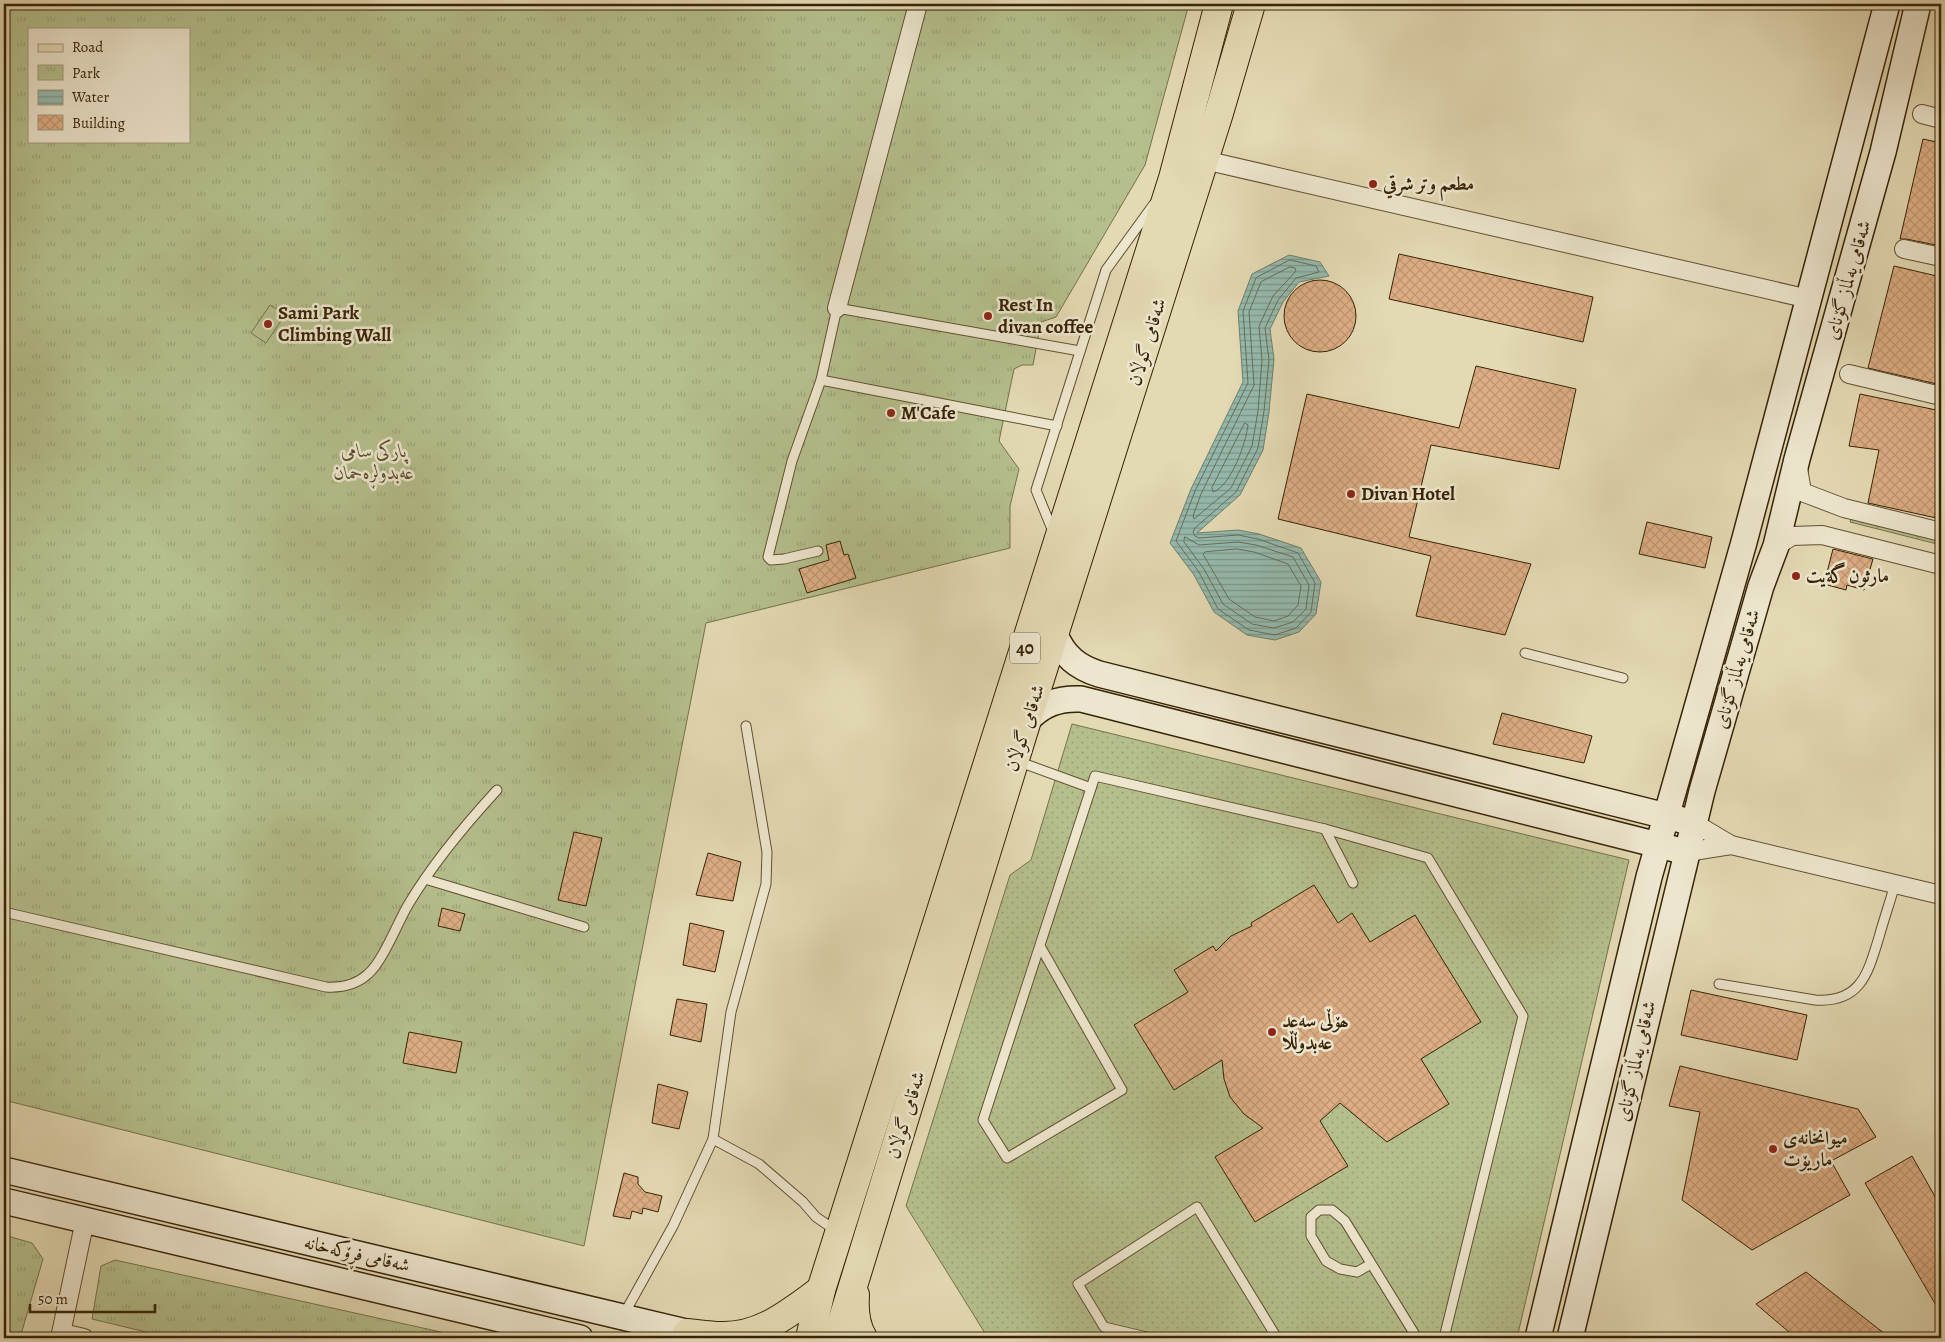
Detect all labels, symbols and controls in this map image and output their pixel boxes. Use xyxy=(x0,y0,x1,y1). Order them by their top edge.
legend xyxy=(28,28,190,142)
text: Road xyxy=(72,37,104,57)
text: Park xyxy=(72,63,101,83)
text: Water xyxy=(71,87,109,107)
text: Building xyxy=(72,113,125,133)
place label: مطعم وتر شرقي xyxy=(1382,171,1474,201)
marker: مطعم وتر شرقي xyxy=(1367,178,1379,190)
street label: شەقامی یەڵماز گۆنای xyxy=(1819,217,1877,343)
place label: Rest In divan coffee xyxy=(998,292,1093,340)
street label: شەقامی گوڵان xyxy=(1121,295,1173,389)
place label: Sami Park Climbing Wall xyxy=(278,300,391,348)
marker: Rest In divan coffee xyxy=(982,310,994,322)
marker: Sami Park Climbing Wall xyxy=(262,318,274,330)
place label: M'Cafe xyxy=(901,400,956,426)
marker: M'Cafe xyxy=(885,407,897,419)
park label: پارکی سامی عەبدولڕەحمان xyxy=(334,438,414,489)
place label: Divan Hotel xyxy=(1361,481,1455,507)
marker: Divan Hotel xyxy=(1345,488,1357,500)
place label: مارثون گةيت xyxy=(1806,562,1889,589)
marker: مارثون گةيت xyxy=(1790,570,1802,582)
street label: شەقامی یەڵماز گۆنای xyxy=(1708,606,1766,732)
road number: 40 xyxy=(1010,632,1040,664)
street label: شەقامی گوڵان xyxy=(999,681,1051,775)
street label: شەقامی یەڵماز گۆنای xyxy=(1610,998,1662,1124)
place label: ھۆڵی سەعد عەبدوڵڵا xyxy=(1282,1008,1348,1056)
marker: ھۆڵی سەعد عەبدوڵڵا xyxy=(1266,1026,1278,1038)
street label: شەقامی گوڵان xyxy=(880,1068,932,1162)
place label: میوانخانەی ماریۆت xyxy=(1783,1125,1848,1173)
marker: میوانخانەی ماریۆت xyxy=(1767,1143,1779,1155)
street label: شەقامی فڕۆکەخانە xyxy=(300,1229,413,1283)
scale bar xyxy=(30,1282,155,1314)
text: 50 m xyxy=(38,1289,68,1309)

